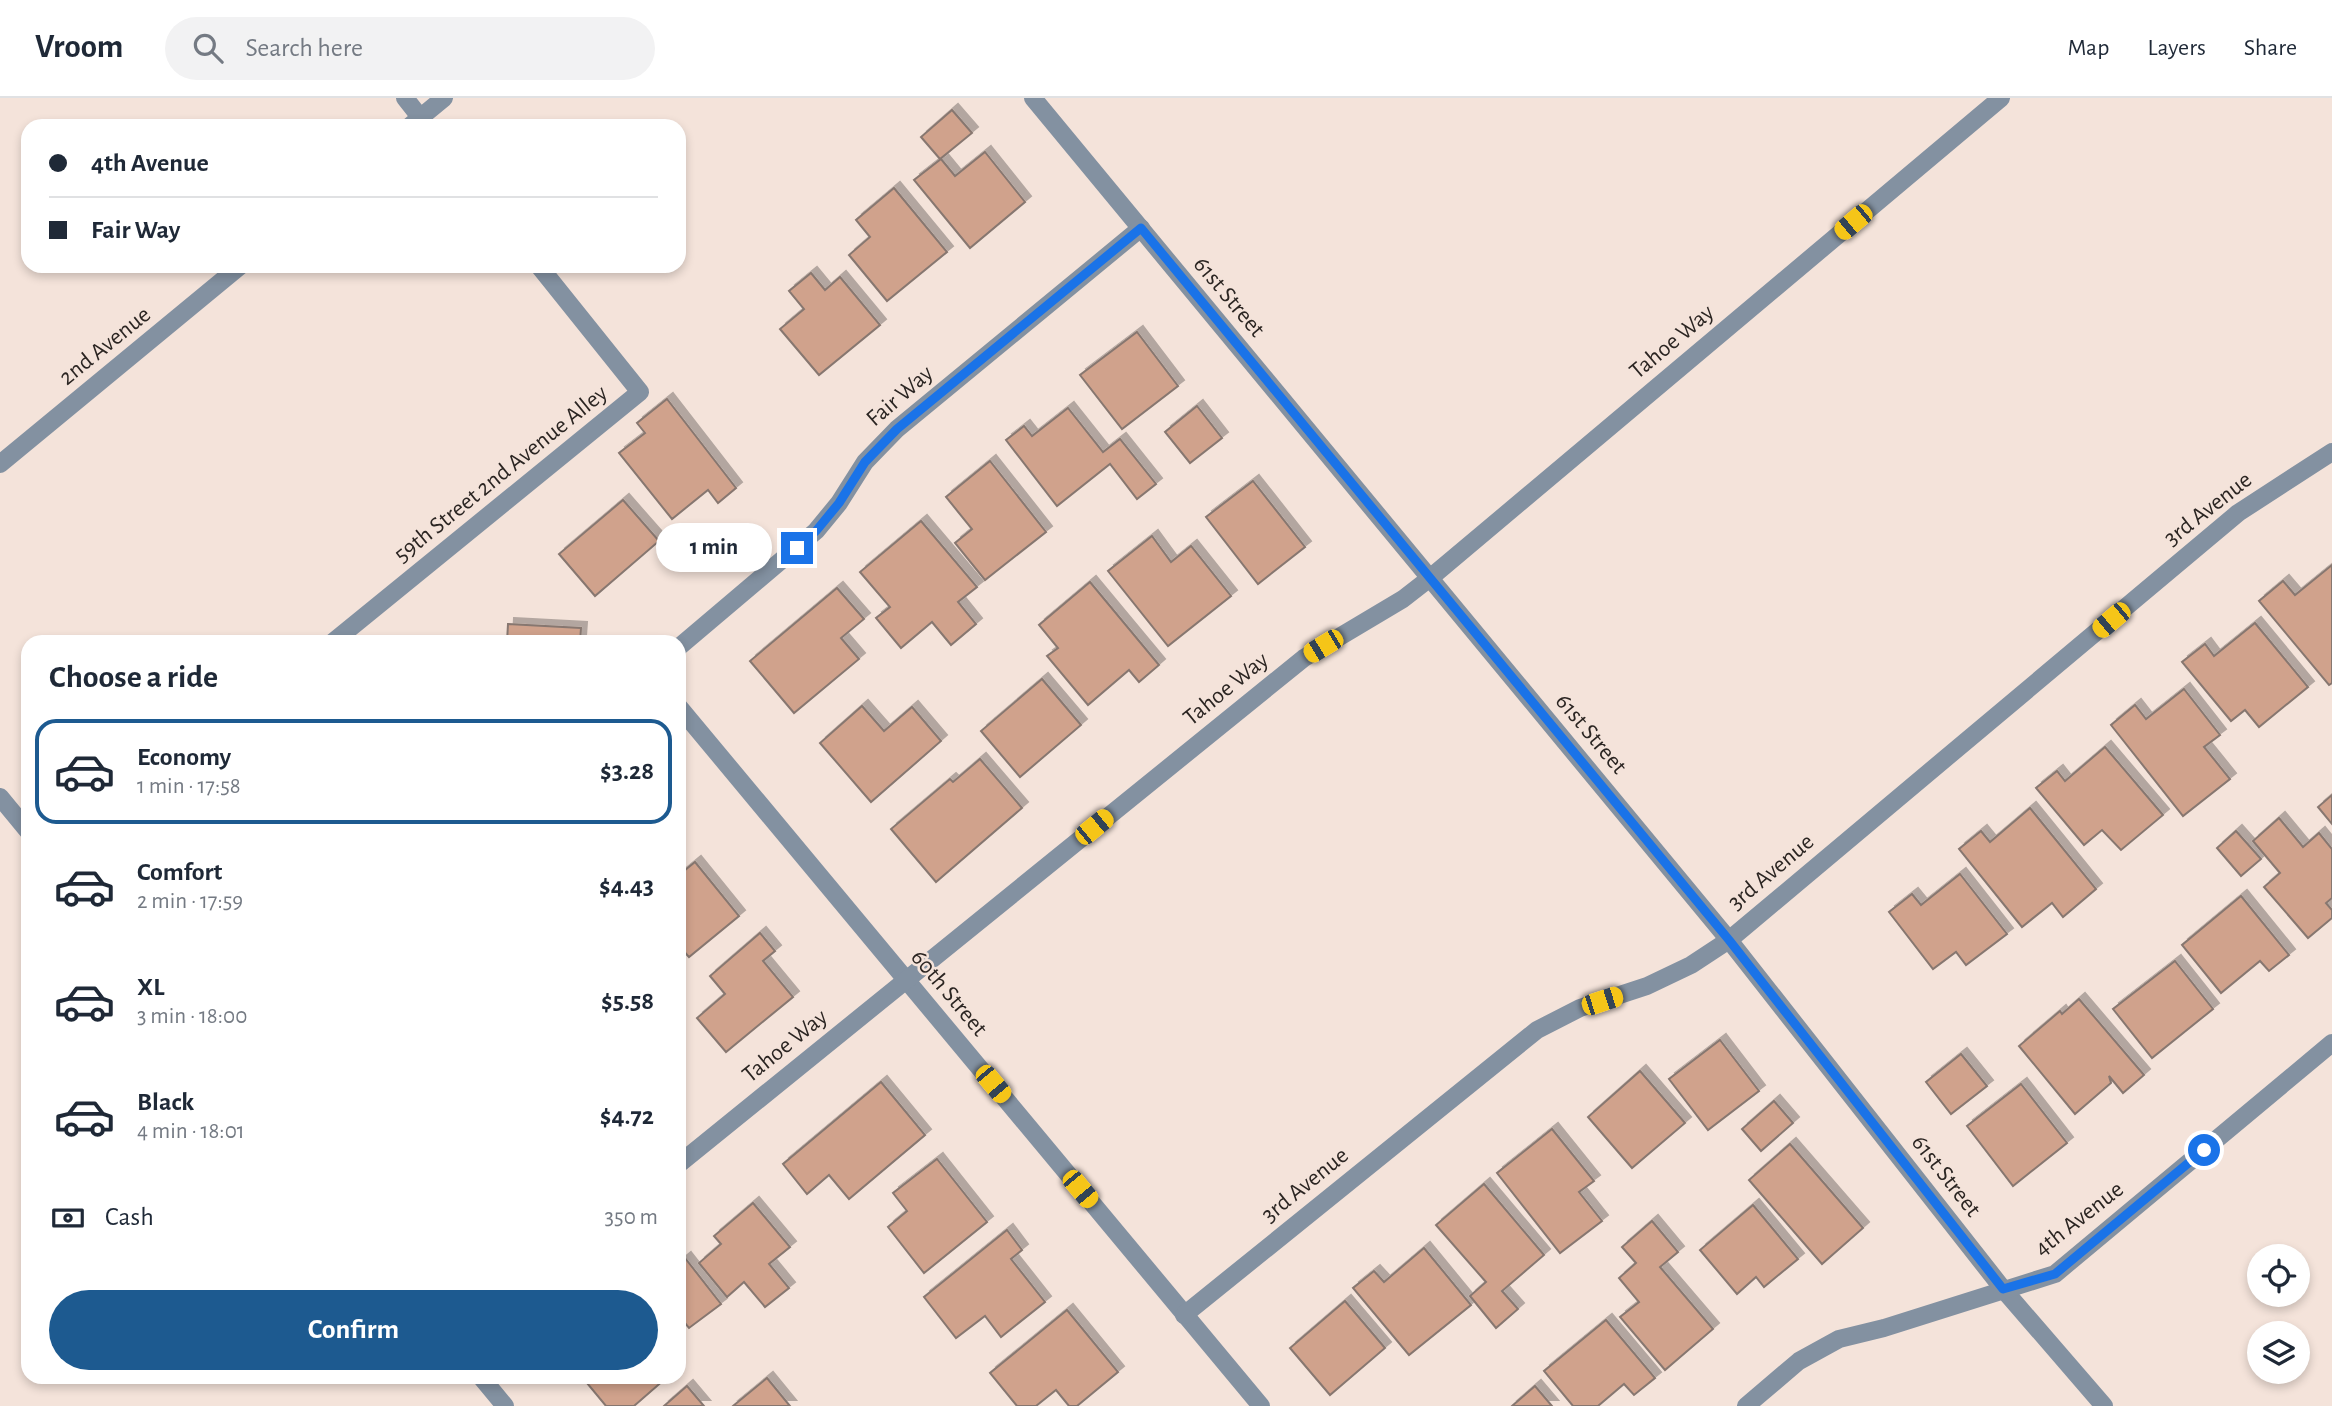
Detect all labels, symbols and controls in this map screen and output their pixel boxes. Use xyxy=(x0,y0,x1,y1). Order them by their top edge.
search box xyxy=(165,17,655,80)
icon: search xyxy=(189,29,227,67)
text: Vroom xyxy=(35,31,123,64)
text: Search here xyxy=(245,35,363,61)
text: Map xyxy=(2067,36,2109,60)
text: Layers xyxy=(2147,36,2206,60)
text: Share xyxy=(2244,36,2297,60)
text: 4th Avenue xyxy=(91,150,209,176)
car xyxy=(1831,200,1876,244)
text: Fair Way xyxy=(91,217,180,243)
street label: 61st Street xyxy=(1189,252,1269,342)
street label: Tahoe Way xyxy=(1625,300,1719,384)
street label: 2nd Avenue xyxy=(55,302,155,390)
street label: Fair Way xyxy=(862,361,938,431)
street label: 59th Street 2nd Avenue Alley xyxy=(390,381,612,567)
street label: 3rd Avenue xyxy=(2160,468,2256,550)
callout: 1 min xyxy=(657,524,772,573)
route end xyxy=(781,532,813,564)
text: 1 min xyxy=(690,536,738,559)
car xyxy=(2089,598,2134,642)
car xyxy=(1300,626,1347,666)
street label: Tahoe Way xyxy=(1179,648,1273,730)
text: Choose a ride xyxy=(49,661,218,693)
street label: 61st Street xyxy=(1551,689,1631,779)
icon: car xyxy=(53,740,116,803)
text: Economy xyxy=(137,744,231,770)
text: $3.28 xyxy=(600,758,654,784)
text: 1 min · 17:58 xyxy=(137,775,241,798)
car xyxy=(1072,806,1117,848)
street label: 3rd Avenue xyxy=(1723,829,1819,915)
icon: car xyxy=(53,855,116,918)
text: Comfort xyxy=(137,859,222,885)
text: $4.43 xyxy=(599,873,654,899)
text: 2 min · 17:59 xyxy=(137,890,243,913)
street label: 60th Street xyxy=(906,945,992,1041)
icon: car xyxy=(53,970,116,1033)
text: XL xyxy=(137,974,164,1000)
car xyxy=(1579,985,1626,1017)
text: $5.58 xyxy=(601,988,654,1014)
text: 3 min · 18:00 xyxy=(137,1005,247,1028)
street label: Tahoe Way xyxy=(738,1005,832,1087)
car xyxy=(972,1061,1015,1107)
icon: car xyxy=(53,1085,116,1148)
text: Black xyxy=(137,1089,194,1115)
text: $4.72 xyxy=(600,1103,654,1129)
text: 4 min · 18:01 xyxy=(137,1120,245,1143)
street label: 61st Street xyxy=(1907,1131,1985,1222)
route start xyxy=(2188,1134,2220,1166)
street label: 3rd Avenue xyxy=(1257,1143,1353,1227)
car xyxy=(1059,1166,1102,1212)
street label: 4th Avenue xyxy=(2030,1177,2128,1261)
icon: cash xyxy=(49,1199,87,1237)
text: Cash xyxy=(105,1204,154,1230)
text: 350 m xyxy=(605,1206,658,1229)
map controls xyxy=(2247,1244,2310,1384)
button: locate xyxy=(2247,1244,2310,1307)
button: Confirm xyxy=(49,1290,658,1370)
button: layers xyxy=(2247,1321,2310,1384)

